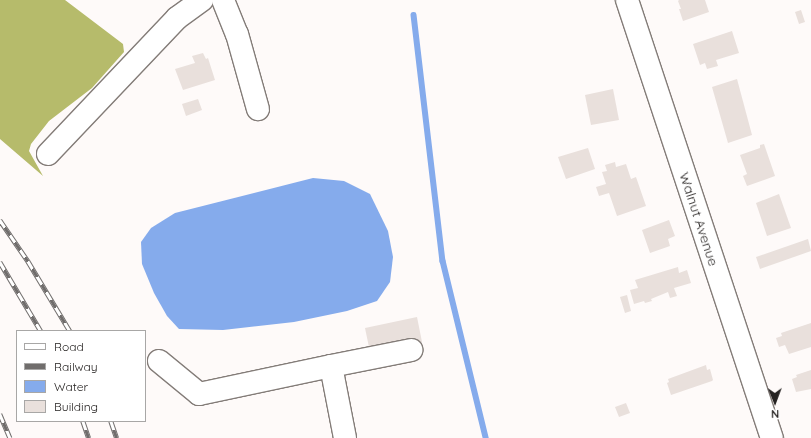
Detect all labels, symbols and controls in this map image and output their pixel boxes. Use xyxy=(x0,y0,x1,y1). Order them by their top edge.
street label: Walnut Avenue xyxy=(676,170,722,268)
legend xyxy=(16,330,146,422)
text: Road xyxy=(54,339,84,354)
text: Railway xyxy=(54,359,98,374)
text: Water xyxy=(54,379,88,394)
north arrow xyxy=(755,382,795,422)
text: Building xyxy=(54,399,98,414)
text: N xyxy=(771,407,779,421)

